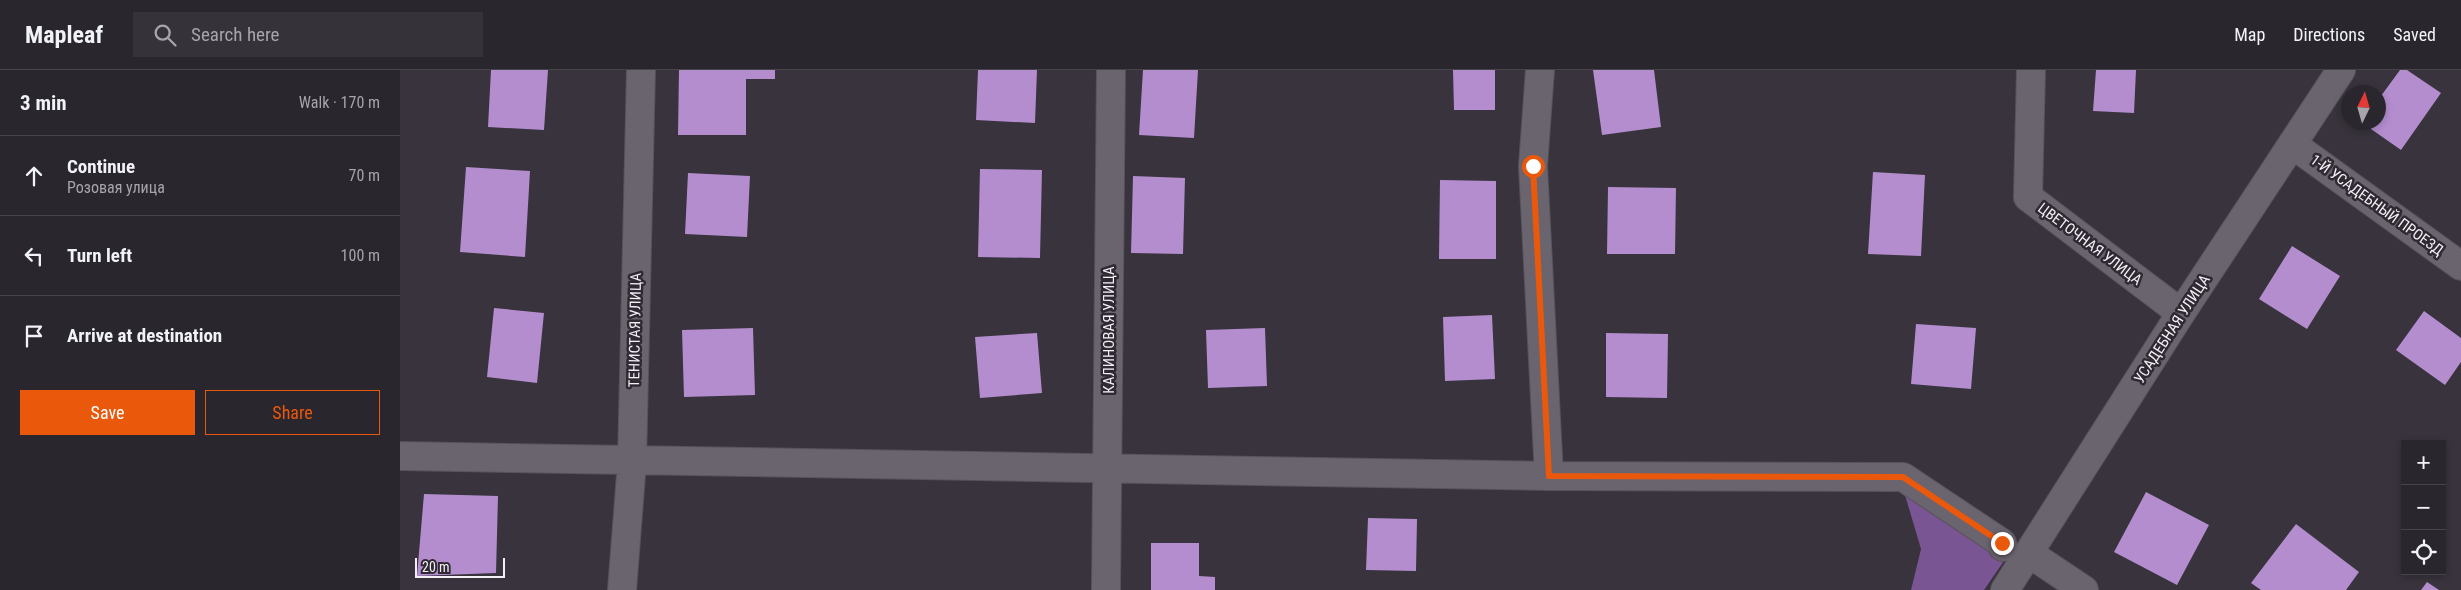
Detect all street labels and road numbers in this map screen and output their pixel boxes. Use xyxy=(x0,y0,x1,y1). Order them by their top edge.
street label: 1-Й УСАДЕБНЫЙ ПРОЕЗД xyxy=(2307,151,2447,259)
street label: ЦВЕТОЧНАЯ УЛИЦА xyxy=(2034,199,2146,289)
street label: КАЛИНОВАЯ УЛИЦА xyxy=(1100,266,1118,394)
street label: УСАДЕБНАЯ УЛИЦА xyxy=(2130,271,2214,387)
street label: ТЕНИСТАЯ УЛИЦА xyxy=(625,272,645,387)

